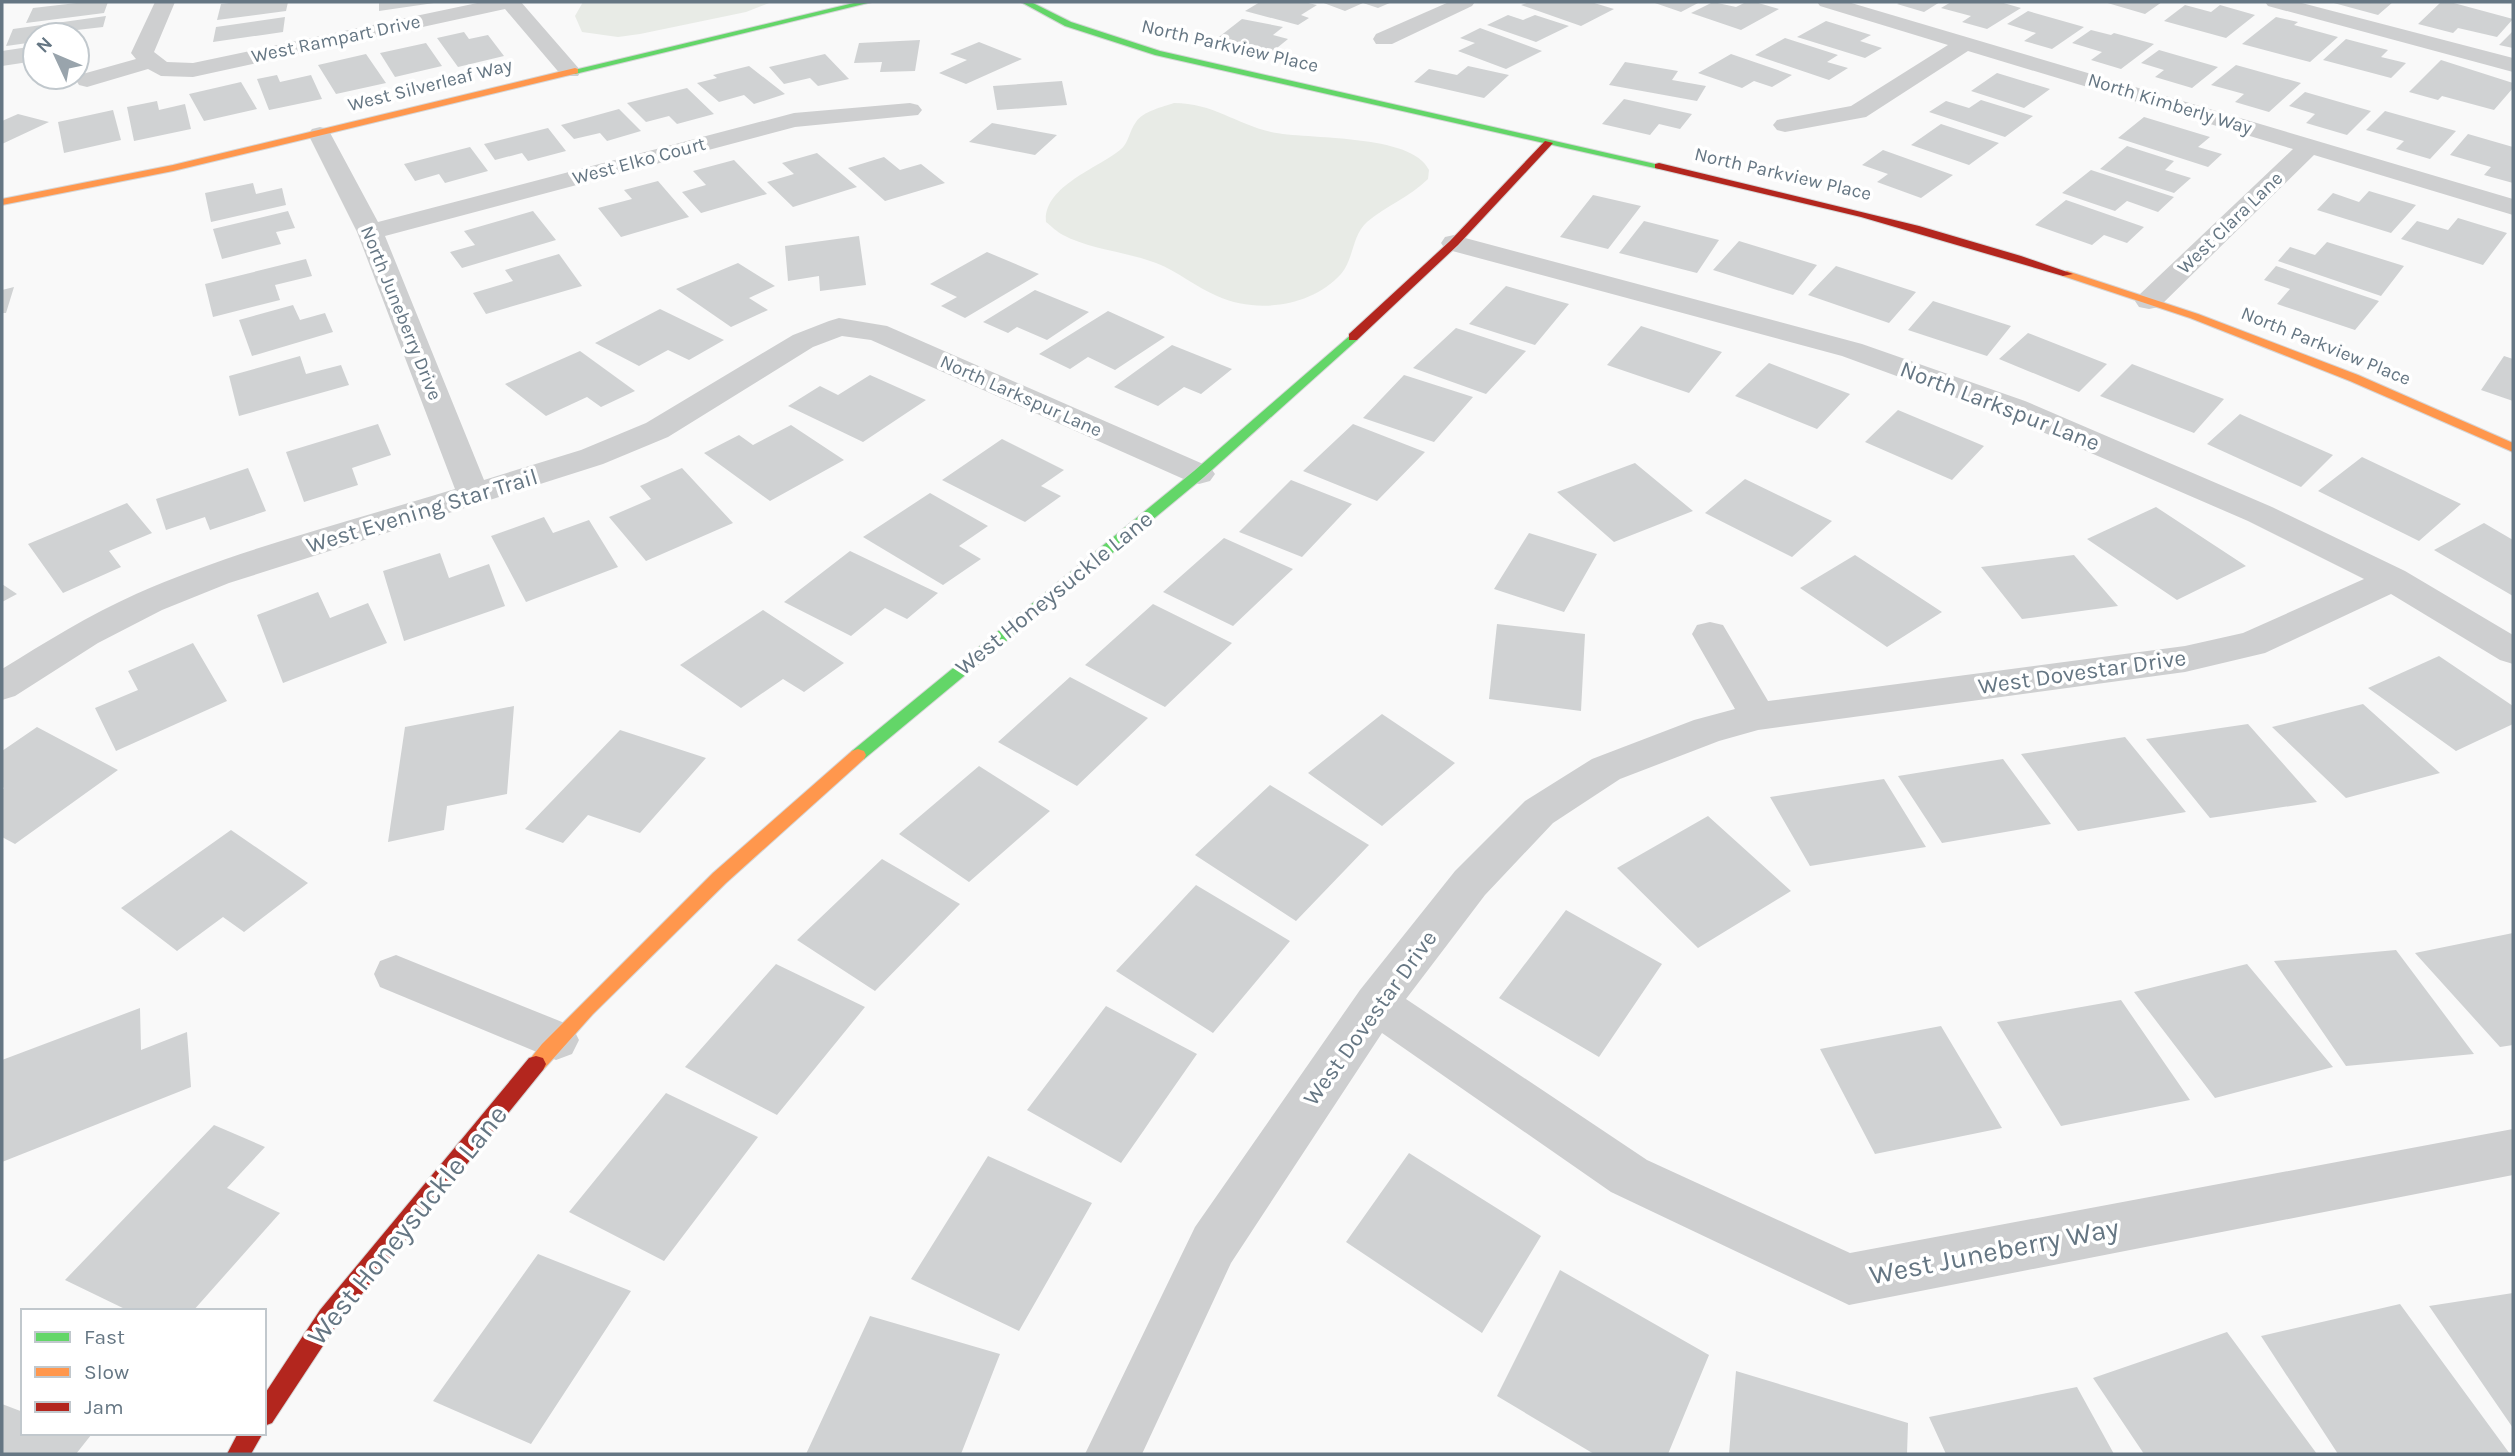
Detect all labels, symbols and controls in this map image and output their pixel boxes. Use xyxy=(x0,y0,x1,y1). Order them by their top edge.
street label: West Rampart Drive xyxy=(250,10,422,68)
street label: North Parkview Place xyxy=(1139,15,1321,77)
north arrow xyxy=(21,21,91,91)
text: N xyxy=(32,32,57,57)
street label: West Silverleaf Way xyxy=(346,54,515,116)
street label: North Kimberly Way xyxy=(2085,69,2255,140)
street label: West Elko Court xyxy=(570,133,708,189)
street label: North Parkview Place xyxy=(1692,143,1874,205)
street label: West Clara Lane xyxy=(2173,167,2287,279)
street label: North Juneberry Drive xyxy=(356,223,446,403)
street label: North Parkview Place xyxy=(2238,302,2414,390)
street label: North Larkspur Lane xyxy=(937,350,1105,442)
street label: North Larkspur Lane xyxy=(1896,355,2104,457)
street label: West Evening Star Trail xyxy=(303,463,541,559)
street label: West Honeysuckle Lane xyxy=(950,505,1158,681)
street label: West Dovestar Drive xyxy=(1976,644,2188,700)
street label: West Dovestar Drive xyxy=(1297,925,1443,1111)
street label: West Honeysuckle Lane xyxy=(300,1098,514,1352)
street label: West Juneberry Way xyxy=(1866,1211,2122,1291)
legend xyxy=(21,1309,266,1435)
text: Fast xyxy=(84,1325,125,1349)
text: Slow xyxy=(84,1360,129,1384)
text: Jam xyxy=(84,1395,124,1419)

